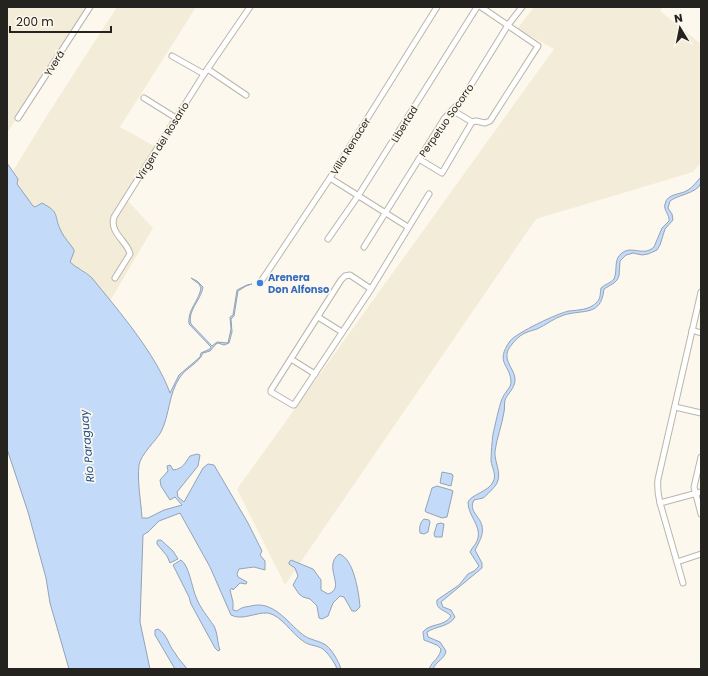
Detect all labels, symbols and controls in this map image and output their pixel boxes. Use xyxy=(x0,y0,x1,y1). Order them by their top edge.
scale bar xyxy=(10,8,111,34)
north arrow xyxy=(660,8,700,48)
text: N xyxy=(673,10,684,27)
text: 200 m xyxy=(16,13,54,30)
street label: Yverá xyxy=(41,47,68,79)
street label: Perpetuo Socorro xyxy=(415,81,477,160)
street label: Virgen del Rosario xyxy=(132,99,193,183)
street label: Libertad xyxy=(387,103,422,145)
street label: Villa Renacer xyxy=(327,114,374,178)
place label: Arenera Don Alfonso xyxy=(268,270,330,297)
marker: Arenera Don Alfonso xyxy=(255,278,265,288)
water label: Río Paraguay xyxy=(76,408,98,483)

